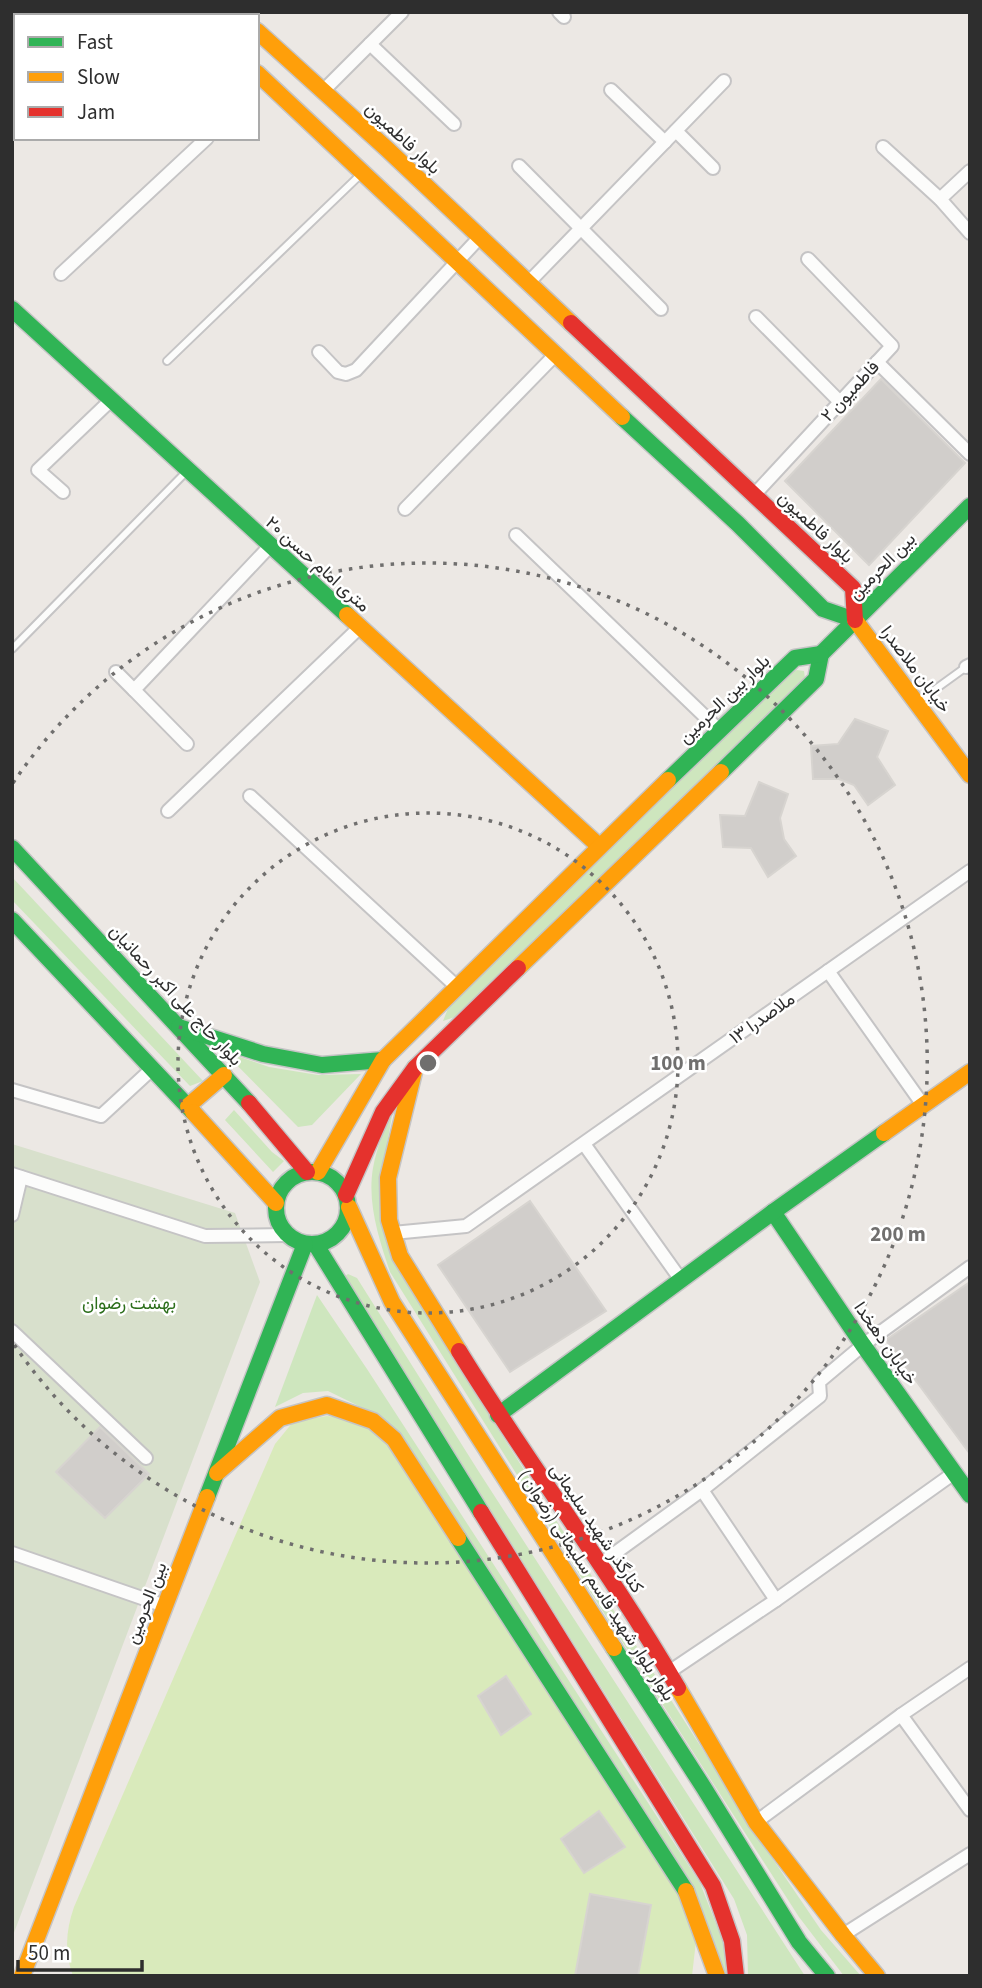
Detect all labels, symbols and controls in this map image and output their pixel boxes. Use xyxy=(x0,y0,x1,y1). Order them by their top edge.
legend xyxy=(14,14,259,140)
text: Fast xyxy=(77,27,113,57)
text: Slow xyxy=(77,62,120,92)
text: Jam xyxy=(77,97,115,127)
street label: بلوار فاطمیون xyxy=(359,97,446,180)
street label: فاطمیون ۲ xyxy=(815,355,885,428)
street label: بلوار فاطمیون xyxy=(772,486,859,569)
street label: ۲۰ متری امام حسن xyxy=(260,511,375,618)
street label: بین الحرمین xyxy=(843,527,922,606)
street label: خیابان ملاصدرا xyxy=(875,621,957,718)
street label: بلوار بین الحرمین xyxy=(673,649,776,750)
street label: بلوار حاج علی اکبر رحمانیان xyxy=(103,919,248,1072)
street label: ملاصدرا ۱۳ xyxy=(724,987,800,1050)
text: 100 m xyxy=(650,1048,706,1078)
centre of rings xyxy=(416,1051,440,1075)
text: 200 m xyxy=(870,1219,926,1249)
park label: بهشت رضوان xyxy=(82,1291,176,1316)
street label: خیابان دهخدا xyxy=(848,1297,923,1390)
street label: کنارگذر شهید سلیمانی xyxy=(544,1458,649,1598)
street label: بلوار بلوار شهید قاسم سلیمانی (رضوان ) xyxy=(512,1465,681,1706)
street label: بین الحرمین xyxy=(119,1559,174,1648)
scale bar xyxy=(18,1928,142,1972)
text: 50 m xyxy=(28,1938,70,1968)

